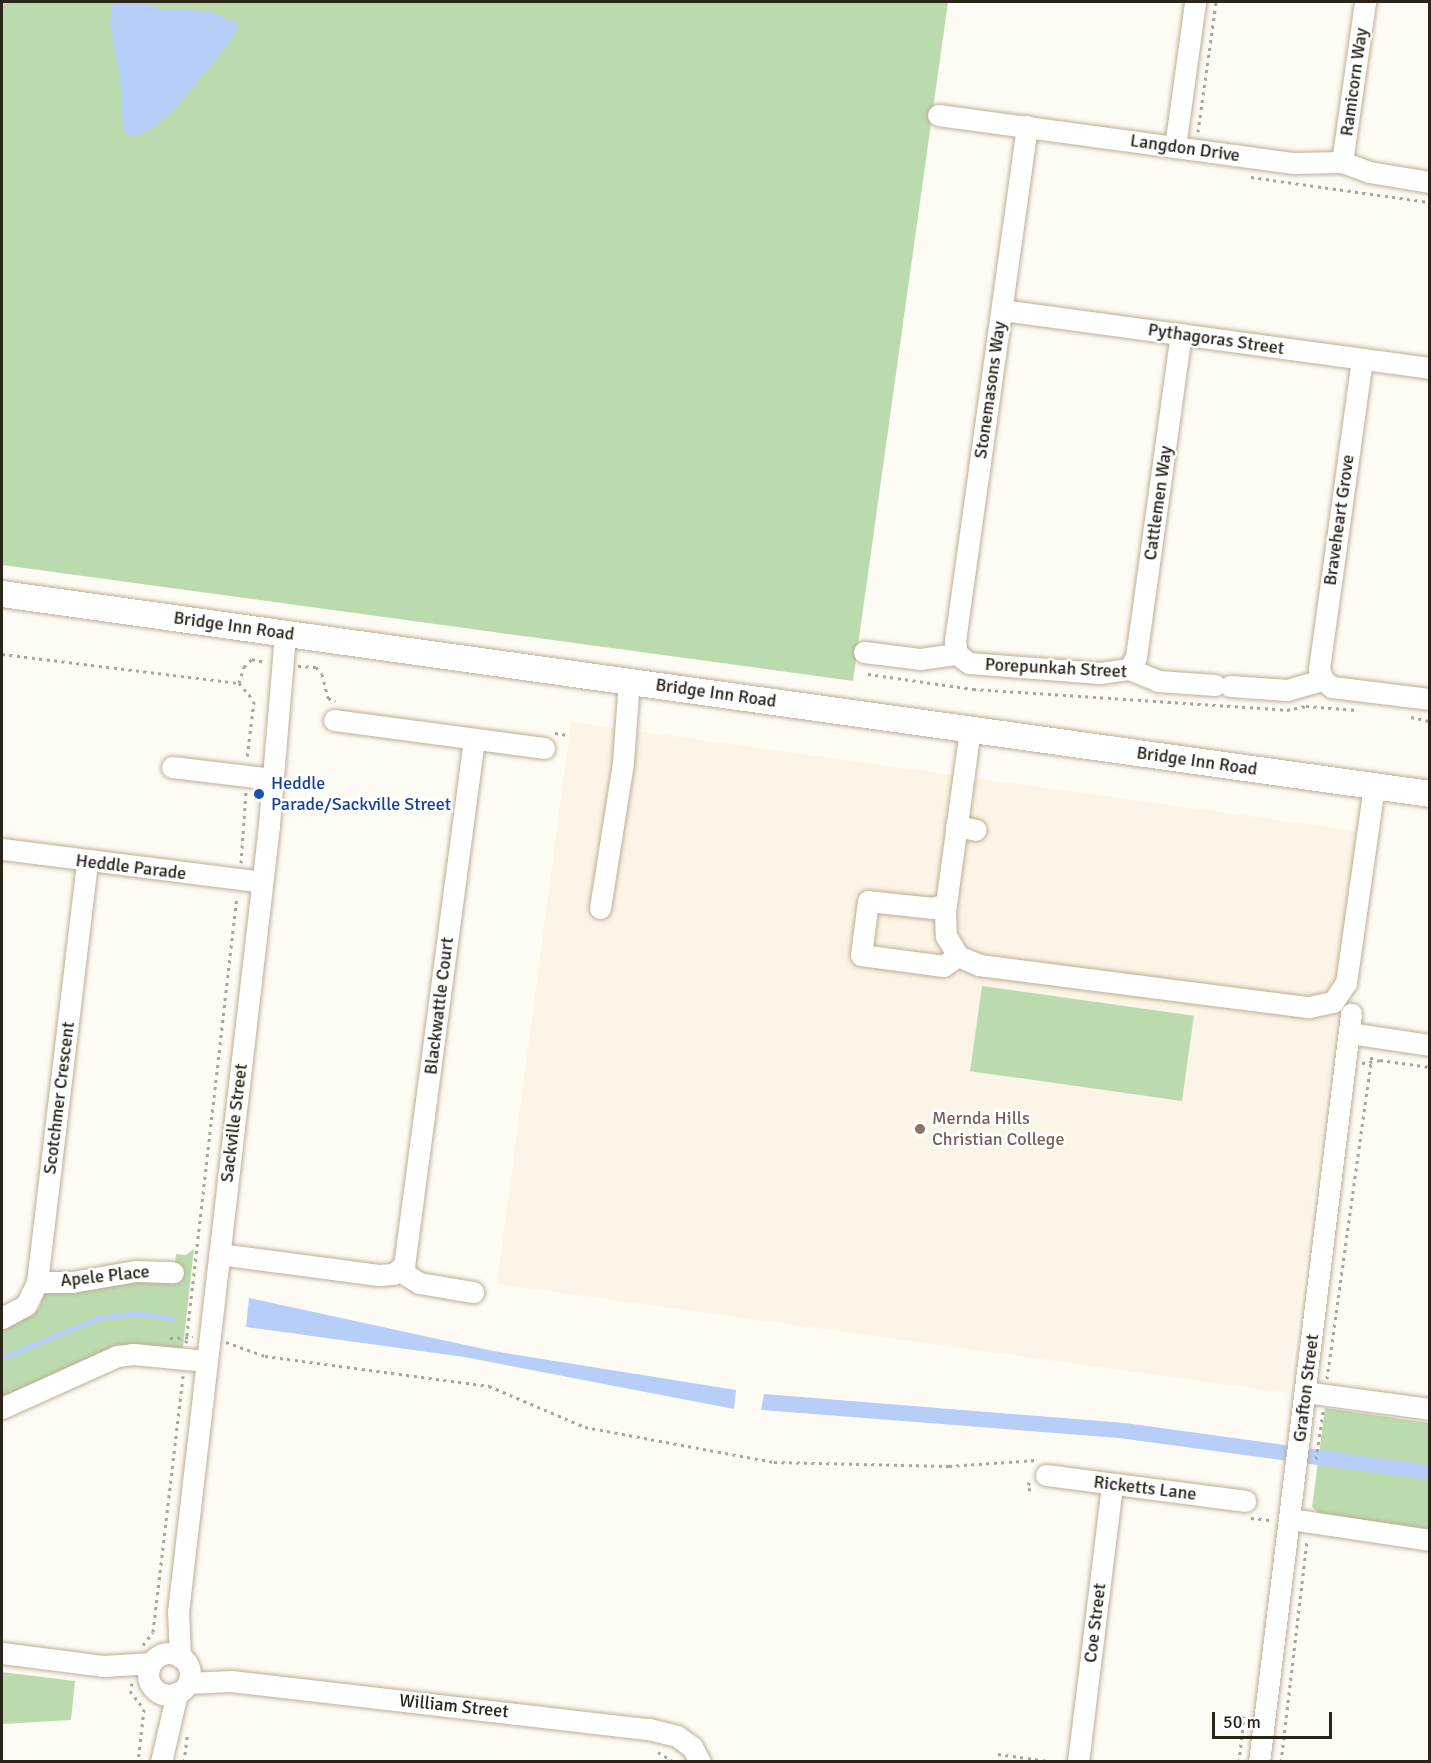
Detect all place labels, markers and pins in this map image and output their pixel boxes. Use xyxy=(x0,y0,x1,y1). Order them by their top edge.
place label: Heddle Parade/Sackville Street xyxy=(271,773,451,816)
marker: Heddle Parade/Sackville Street xyxy=(252,787,266,801)
place label: Mernda Hills Christian College xyxy=(932,1108,1064,1150)
marker: Mernda Hills Christian College xyxy=(913,1122,927,1136)

